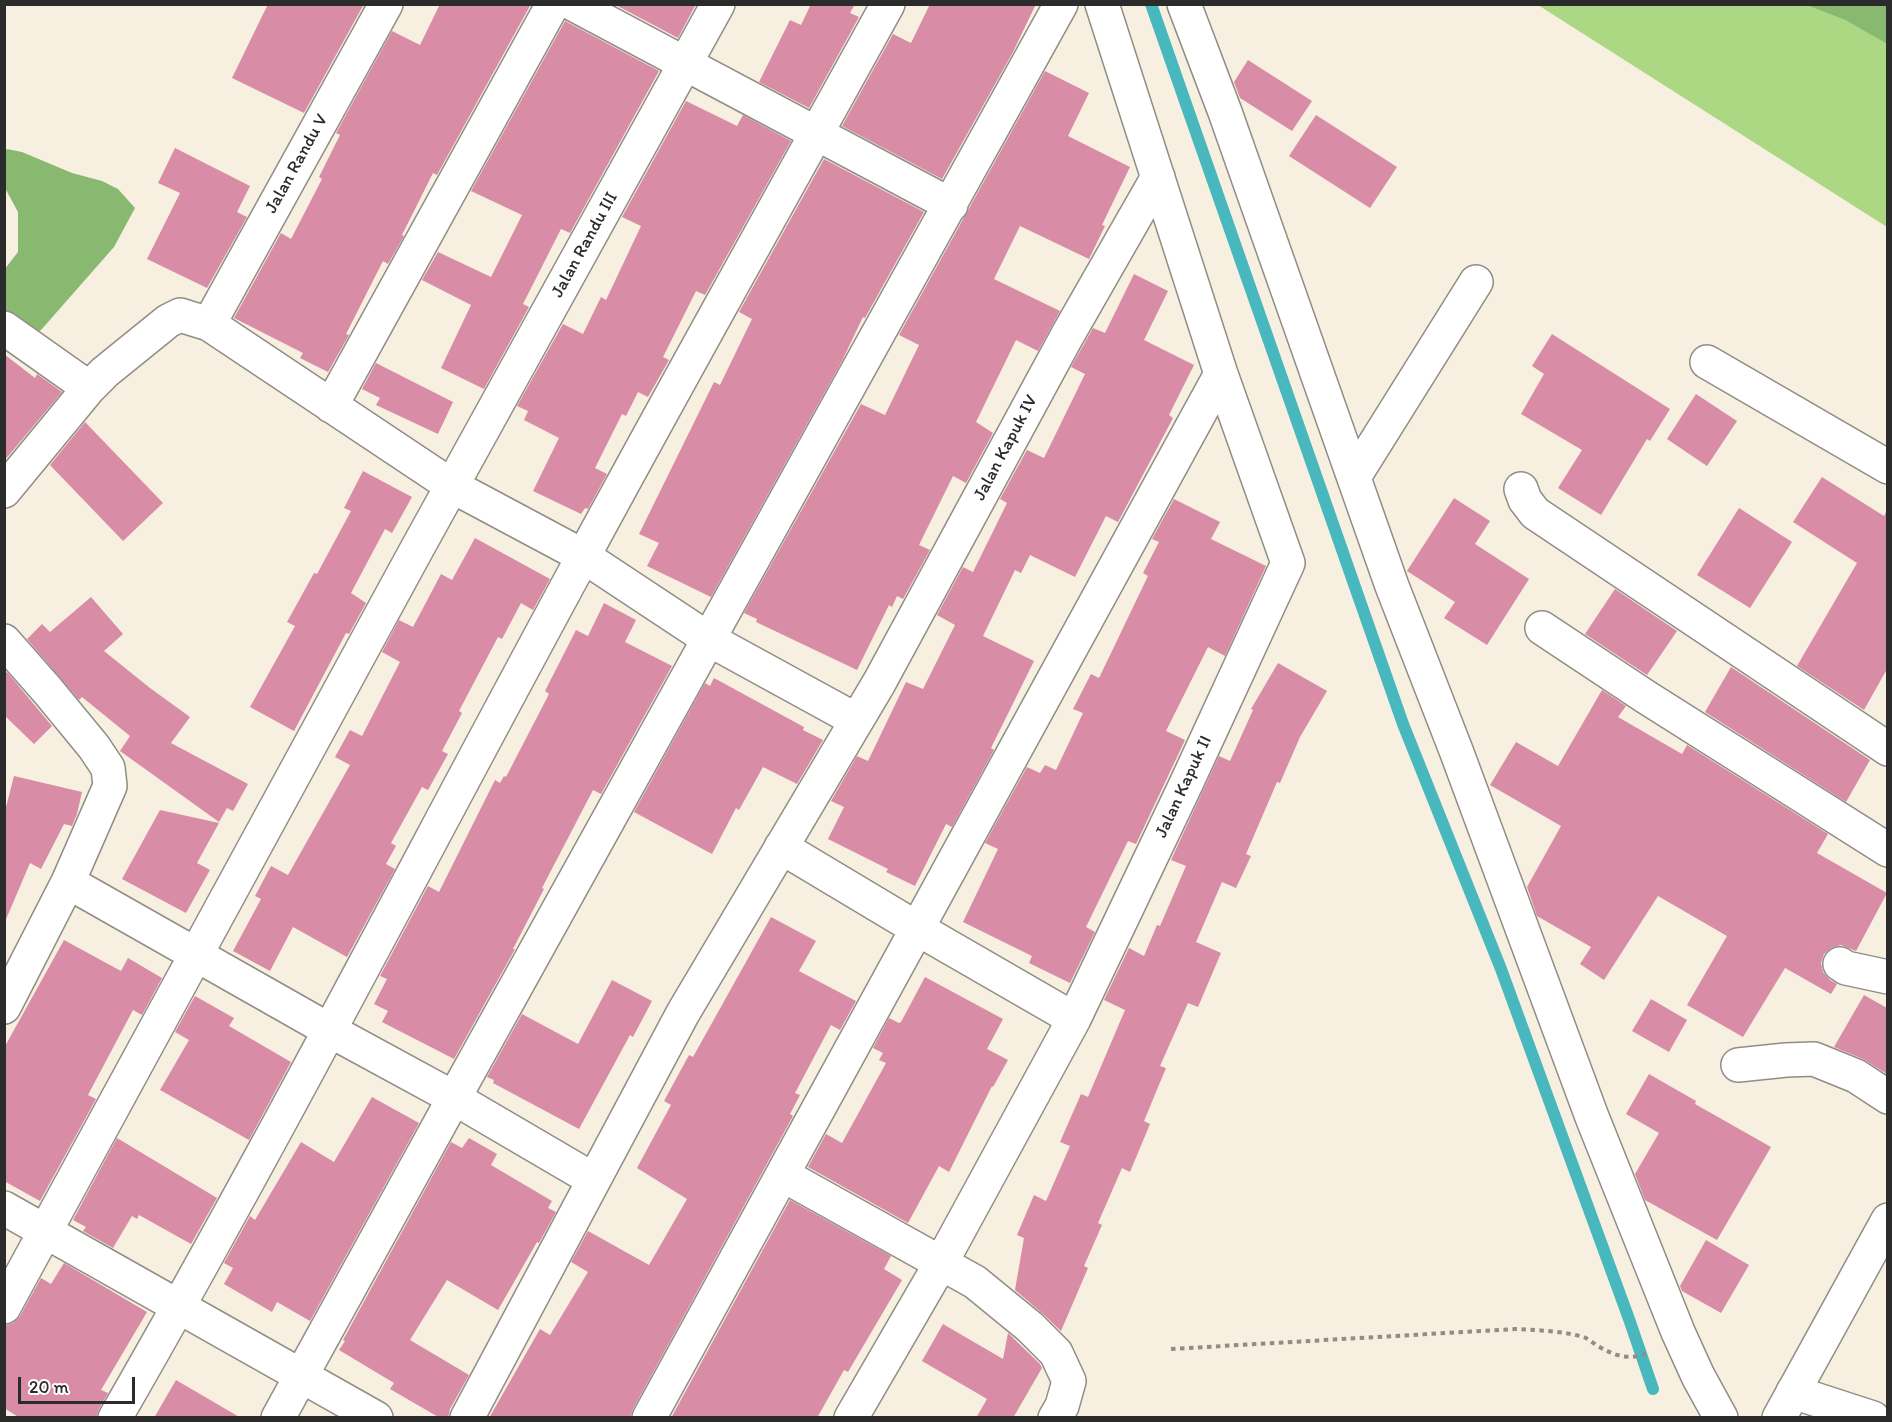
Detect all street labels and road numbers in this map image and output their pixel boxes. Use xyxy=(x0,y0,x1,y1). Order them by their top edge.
street label: Jalan Randu V xyxy=(261,111,333,217)
street label: Jalan Randu III xyxy=(547,188,623,302)
street label: Jalan Kapuk IV xyxy=(969,392,1043,504)
street label: Jalan Kapuk II xyxy=(1151,732,1217,842)

